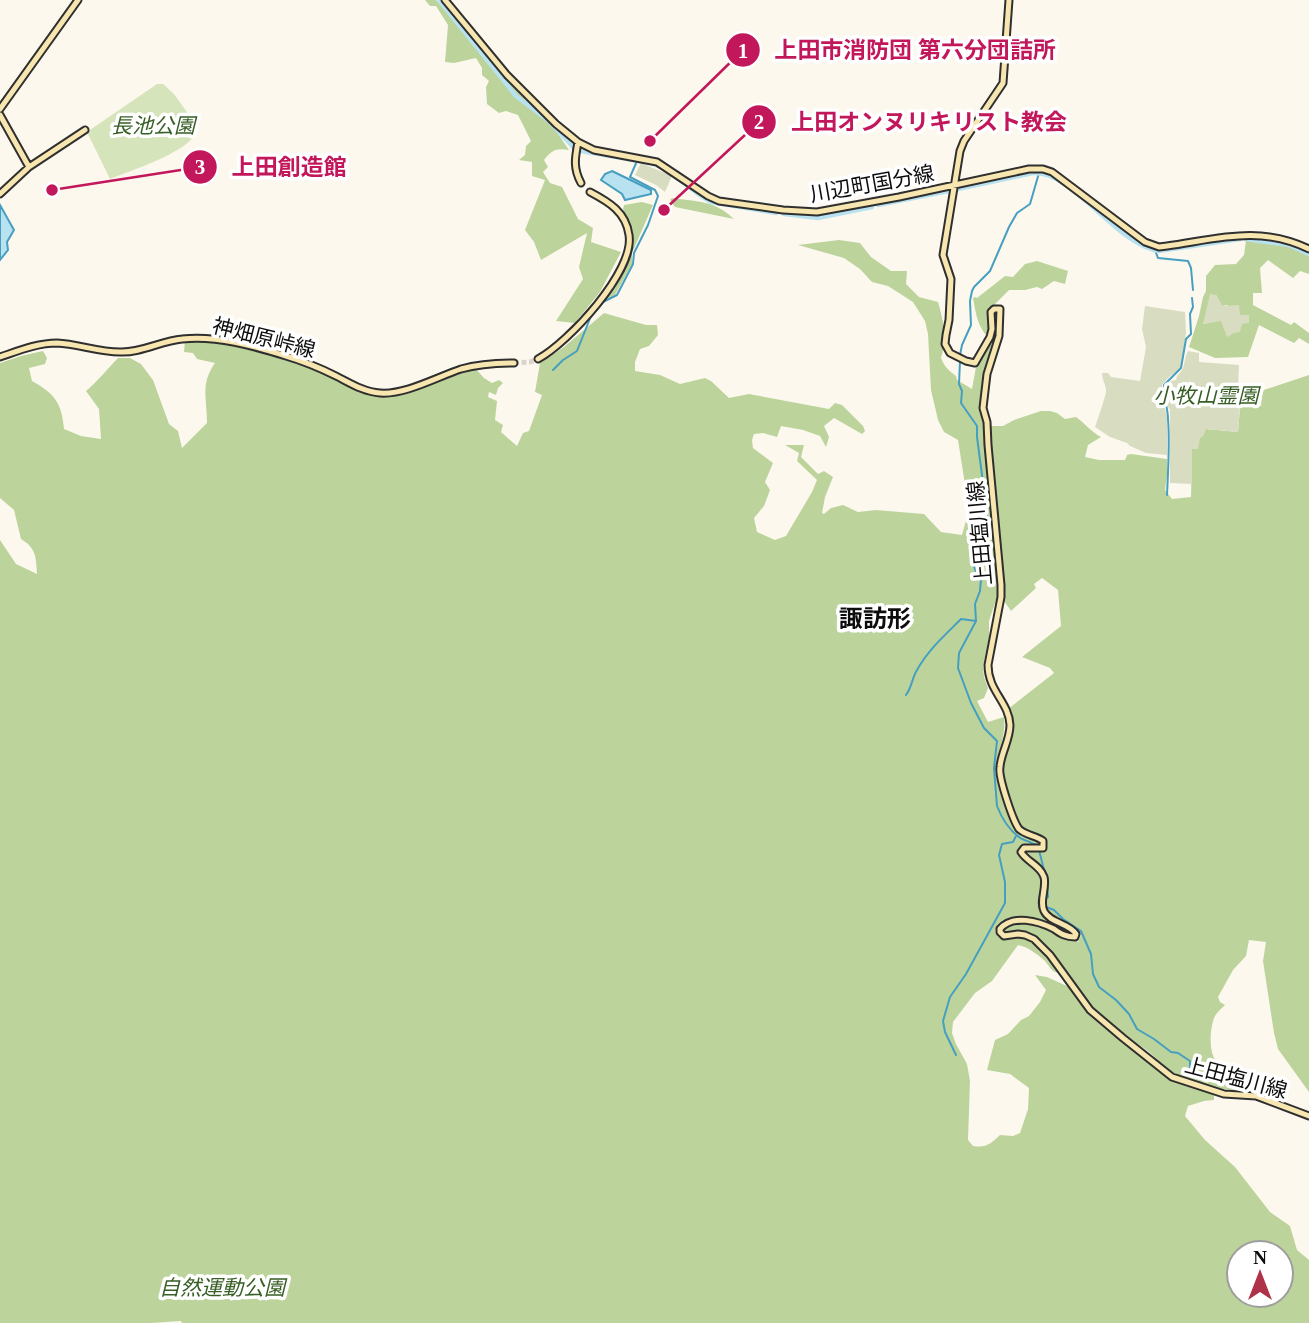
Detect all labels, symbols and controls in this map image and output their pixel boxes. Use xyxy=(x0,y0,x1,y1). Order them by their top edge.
callout: 上田市消防団 第六分団詰所 xyxy=(725,28,1070,72)
text: 上田市消防団 第六分団詰所 xyxy=(774,38,1056,63)
text: 1 xyxy=(738,39,748,63)
callout: 上田オンヌリキリスト教会 xyxy=(742,100,1081,144)
text: 2 xyxy=(754,110,764,134)
text: 上田オンヌリキリスト教会 xyxy=(791,110,1067,135)
park label: 長池公園 xyxy=(111,114,198,138)
callout: 上田創造館 xyxy=(182,145,360,189)
text: 3 xyxy=(195,155,205,179)
text: 上田創造館 xyxy=(232,155,347,180)
street label: 川辺町国分線 xyxy=(808,161,936,207)
street label: 神畑原峠線 xyxy=(210,314,318,362)
park label: 小牧山霊園 xyxy=(1154,384,1261,408)
street label: 上田塩川線 xyxy=(963,480,997,586)
district label: 諏訪形 xyxy=(839,606,911,632)
street label: 上田塩川線 xyxy=(1182,1053,1290,1103)
north arrow xyxy=(1225,1239,1295,1309)
text: N xyxy=(1253,1247,1267,1268)
park label: 自然運動公園 xyxy=(159,1276,288,1300)

